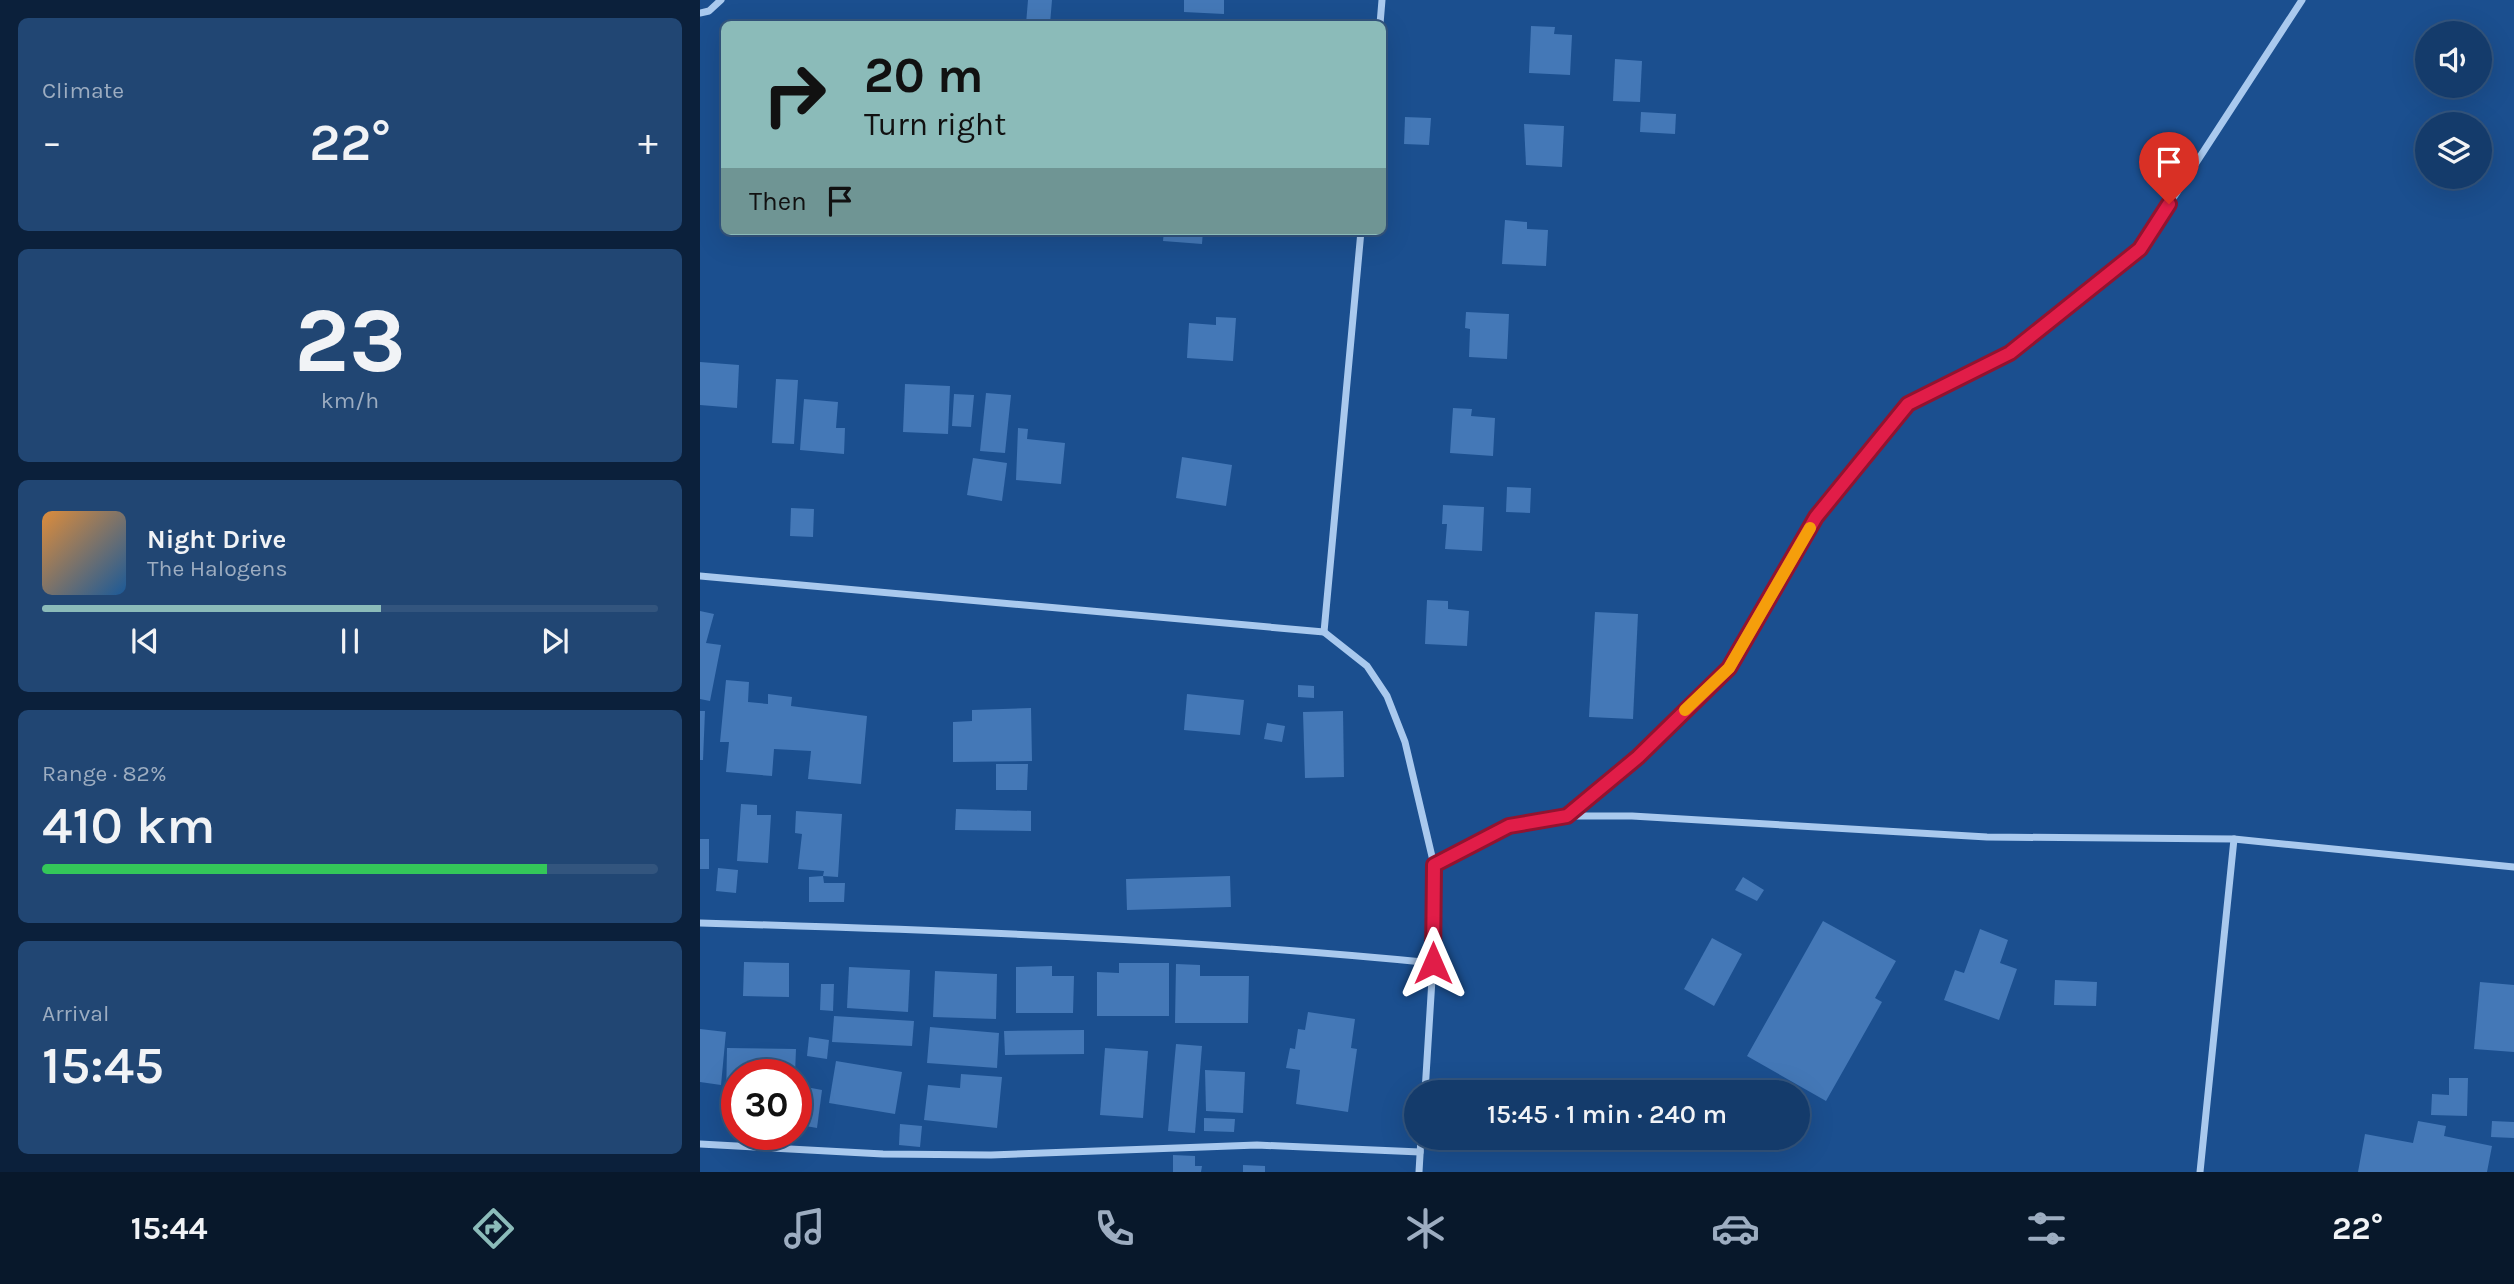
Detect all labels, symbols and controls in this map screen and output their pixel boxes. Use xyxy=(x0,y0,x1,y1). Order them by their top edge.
map controls xyxy=(2415,21,2492,189)
button: sound xyxy=(2415,21,2492,98)
text: 20 m xyxy=(864,47,984,104)
icon: right xyxy=(749,49,840,140)
text: Climate xyxy=(42,77,124,104)
text: Turn right xyxy=(864,106,1006,143)
text: 22° xyxy=(309,112,391,173)
button: layers xyxy=(2415,112,2492,189)
text: − xyxy=(42,120,62,165)
text: + xyxy=(638,120,658,165)
pin xyxy=(2139,132,2199,204)
icon: arrive xyxy=(2150,143,2188,181)
icon: arrive xyxy=(821,182,859,220)
text: Then xyxy=(749,186,807,217)
text: 23 xyxy=(294,288,406,394)
text: km/h xyxy=(321,387,379,414)
text: Night Drive xyxy=(147,524,286,555)
text: The Halogens xyxy=(147,555,287,582)
icon: previous xyxy=(126,622,164,660)
icon: pause xyxy=(331,622,369,660)
icon: next xyxy=(536,622,574,660)
text: Range · 82% xyxy=(42,760,167,787)
text: 410 km xyxy=(42,795,215,856)
position arrow xyxy=(1396,926,1470,1000)
text: Arrival xyxy=(42,1000,109,1027)
text: 15:45 xyxy=(42,1035,164,1096)
speed limit sign: 30 xyxy=(721,1059,812,1150)
text: 15:45 · 1 min · 240 m xyxy=(1487,1099,1727,1130)
icon: directions xyxy=(469,1204,518,1253)
icon: music xyxy=(780,1204,829,1253)
icon: phone xyxy=(1090,1204,1139,1253)
icon: climate xyxy=(1401,1204,1450,1253)
icon: car xyxy=(1711,1204,1760,1253)
icon: filters xyxy=(2022,1204,2071,1253)
text: 15:44 xyxy=(131,1210,208,1247)
text: 22° xyxy=(2332,1210,2383,1247)

